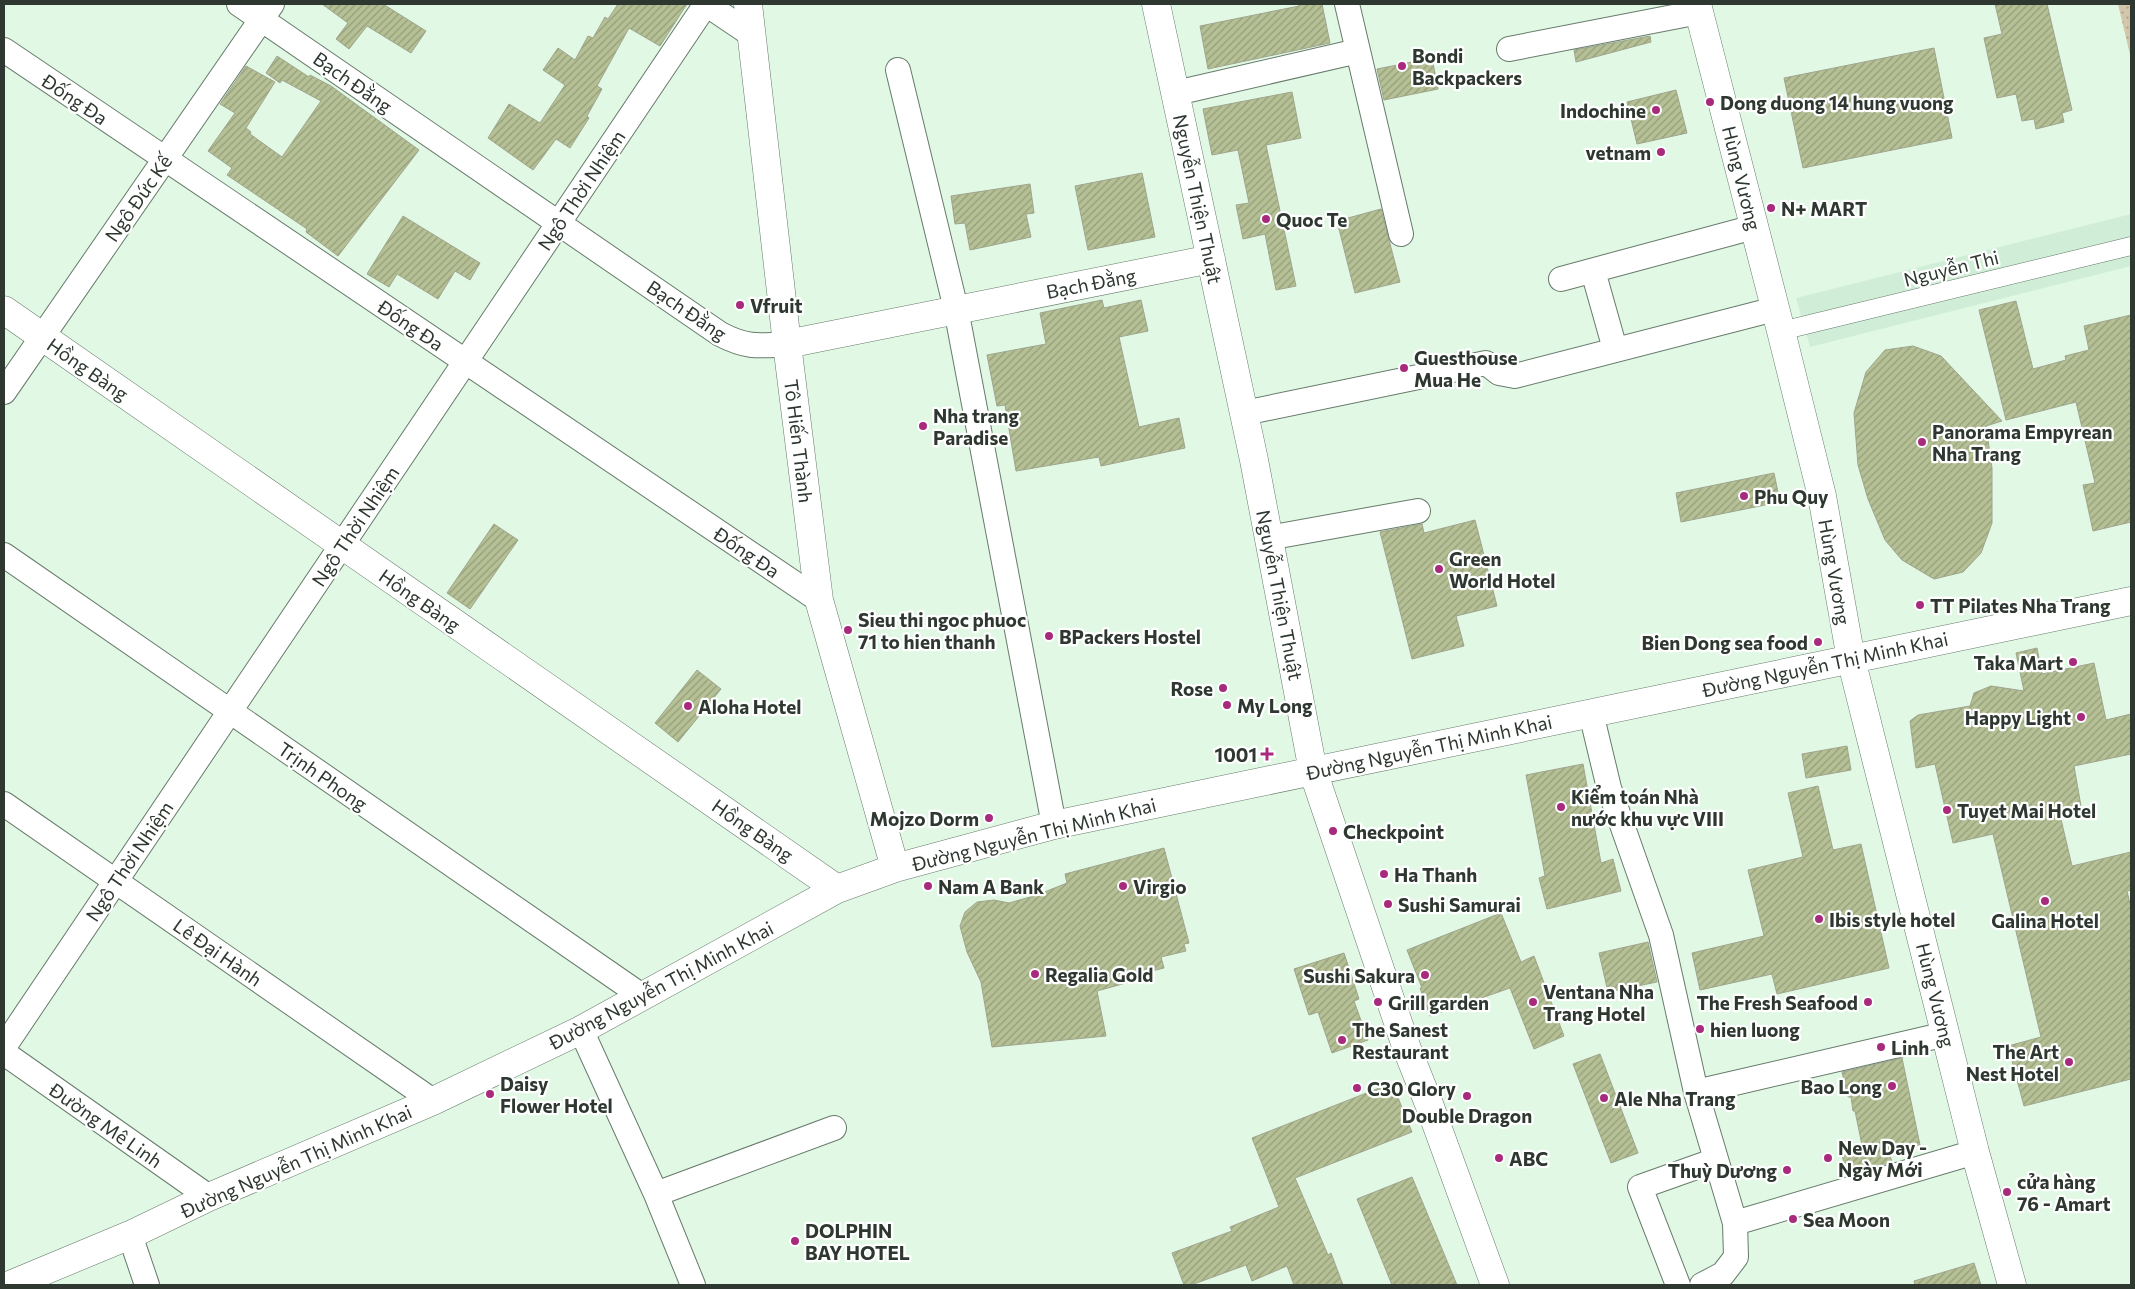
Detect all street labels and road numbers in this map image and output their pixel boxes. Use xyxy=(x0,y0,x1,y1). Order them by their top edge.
street label: Bạch Đằng xyxy=(309,46,397,118)
street label: Đống Đa xyxy=(37,68,112,129)
street label: Nguyễn Thiện Thuật xyxy=(1169,112,1227,286)
street label: Hùng Vương xyxy=(1718,123,1766,233)
street label: Ngô Thời Nhiệm xyxy=(532,126,630,254)
street label: Ngô Đức Kế xyxy=(100,149,177,246)
street label: Nguyễn Thi xyxy=(1901,245,2001,291)
street label: Bạch Đằng xyxy=(1044,263,1138,303)
street label: Bạch Đằng xyxy=(643,275,731,345)
street label: Đống Đa xyxy=(373,294,448,355)
street label: Hồng Bàng xyxy=(43,333,133,405)
street label: Tô Hiến Thành xyxy=(780,378,818,504)
street label: Ngô Thời Nhiệm xyxy=(306,462,404,590)
street label: Nguyễn Thiện Thuật xyxy=(1252,508,1308,682)
street label: Hùng Vương xyxy=(1814,517,1856,627)
street label: Đống Đa xyxy=(709,521,784,582)
street label: Hồng Bàng xyxy=(375,564,465,636)
street label: Đường Nguyễn Thị Minh Khai xyxy=(1699,627,1950,702)
street label: Đường Nguyễn Thị Minh Khai xyxy=(1303,710,1554,785)
street label: Trịnh Phong xyxy=(274,737,372,815)
street label: Đường Nguyễn Thị Minh Khai xyxy=(909,793,1158,876)
street label: Hồng Bàng xyxy=(708,794,798,866)
street label: Ngô Thời Nhiệm xyxy=(80,797,178,925)
street label: Lê Đại Hành xyxy=(169,913,267,991)
street label: Đường Nguyễn Thị Minh Khai xyxy=(544,916,777,1054)
street label: Hùng Vương xyxy=(1912,940,1960,1050)
street label: Đường Mê Linh xyxy=(44,1077,167,1172)
street label: Đường Nguyễn Thị Minh Khai xyxy=(176,1100,415,1223)

